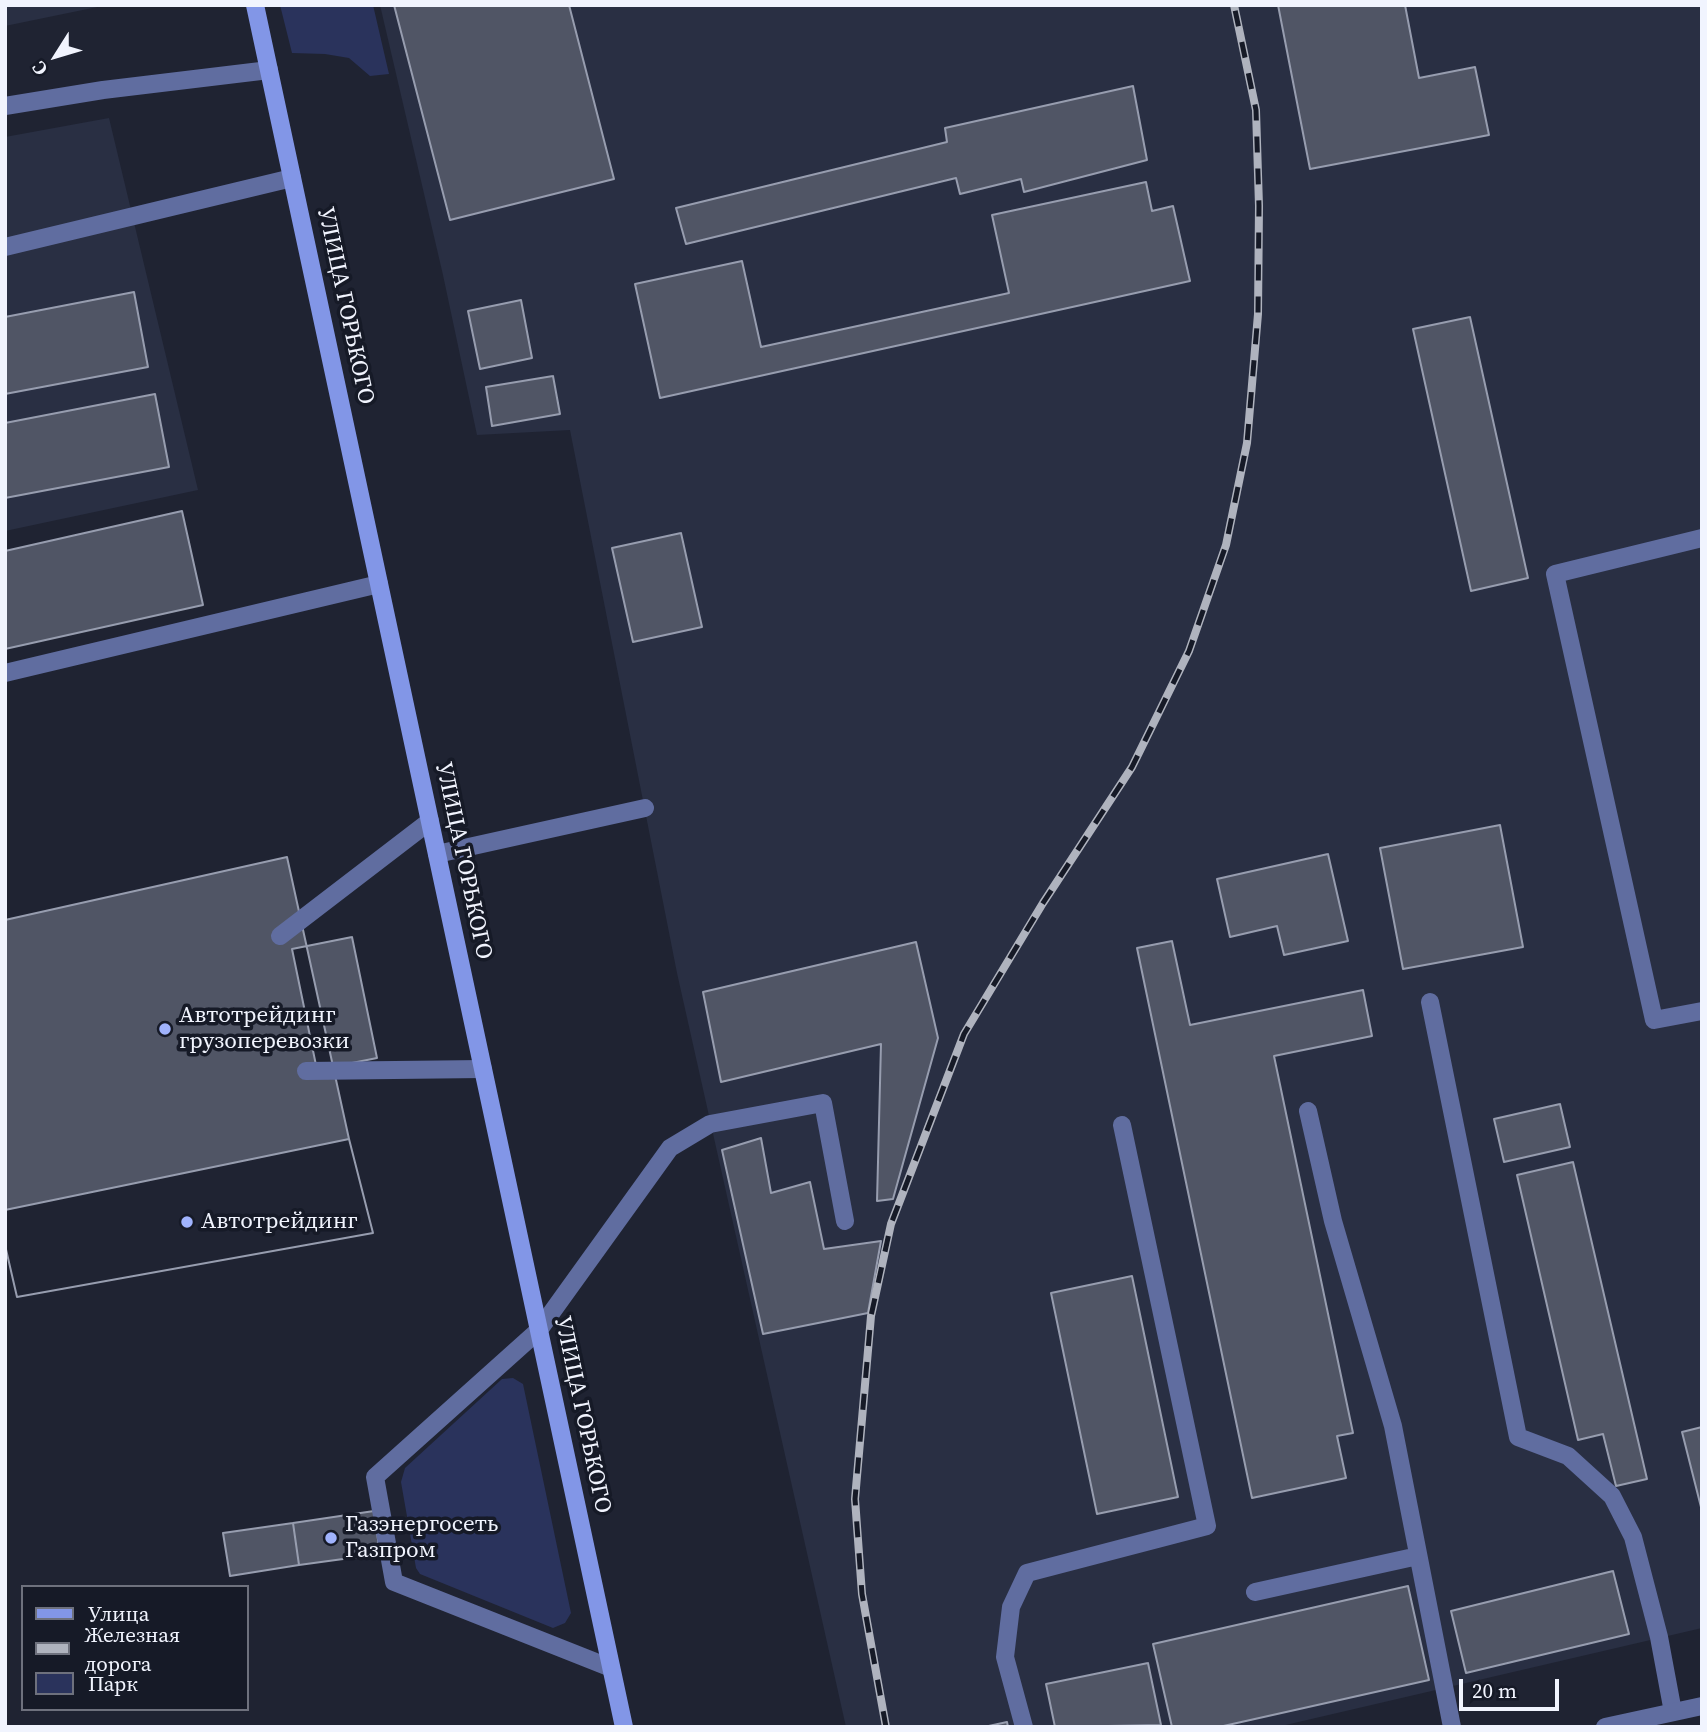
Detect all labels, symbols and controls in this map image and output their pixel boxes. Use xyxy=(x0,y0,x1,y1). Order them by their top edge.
north arrow xyxy=(21,21,91,91)
text: С xyxy=(25,56,53,81)
street label: УЛИЦА ГОРЬКОГО xyxy=(311,205,379,407)
street label: УЛИЦА ГОРЬКОГО xyxy=(429,760,497,962)
place label: Автотрейдинг грузоперевозки xyxy=(179,1002,350,1056)
marker: Автотрейдинг грузоперевозки xyxy=(157,1021,173,1037)
place label: Автотрейдинг xyxy=(201,1208,358,1236)
marker: Автотрейдинг xyxy=(179,1214,195,1230)
street label: УЛИЦА ГОРЬКОГО xyxy=(548,1314,616,1516)
place label: Газэнергосеть Газпром xyxy=(345,1511,498,1565)
marker: Газэнергосеть Газпром xyxy=(323,1530,339,1546)
legend xyxy=(21,1585,248,1711)
text: Улица xyxy=(88,1599,149,1628)
text: Железная дорога xyxy=(84,1620,180,1678)
scale bar xyxy=(1462,1666,1562,1710)
text: Парк xyxy=(88,1669,138,1698)
text: 20 m xyxy=(1472,1676,1517,1705)

